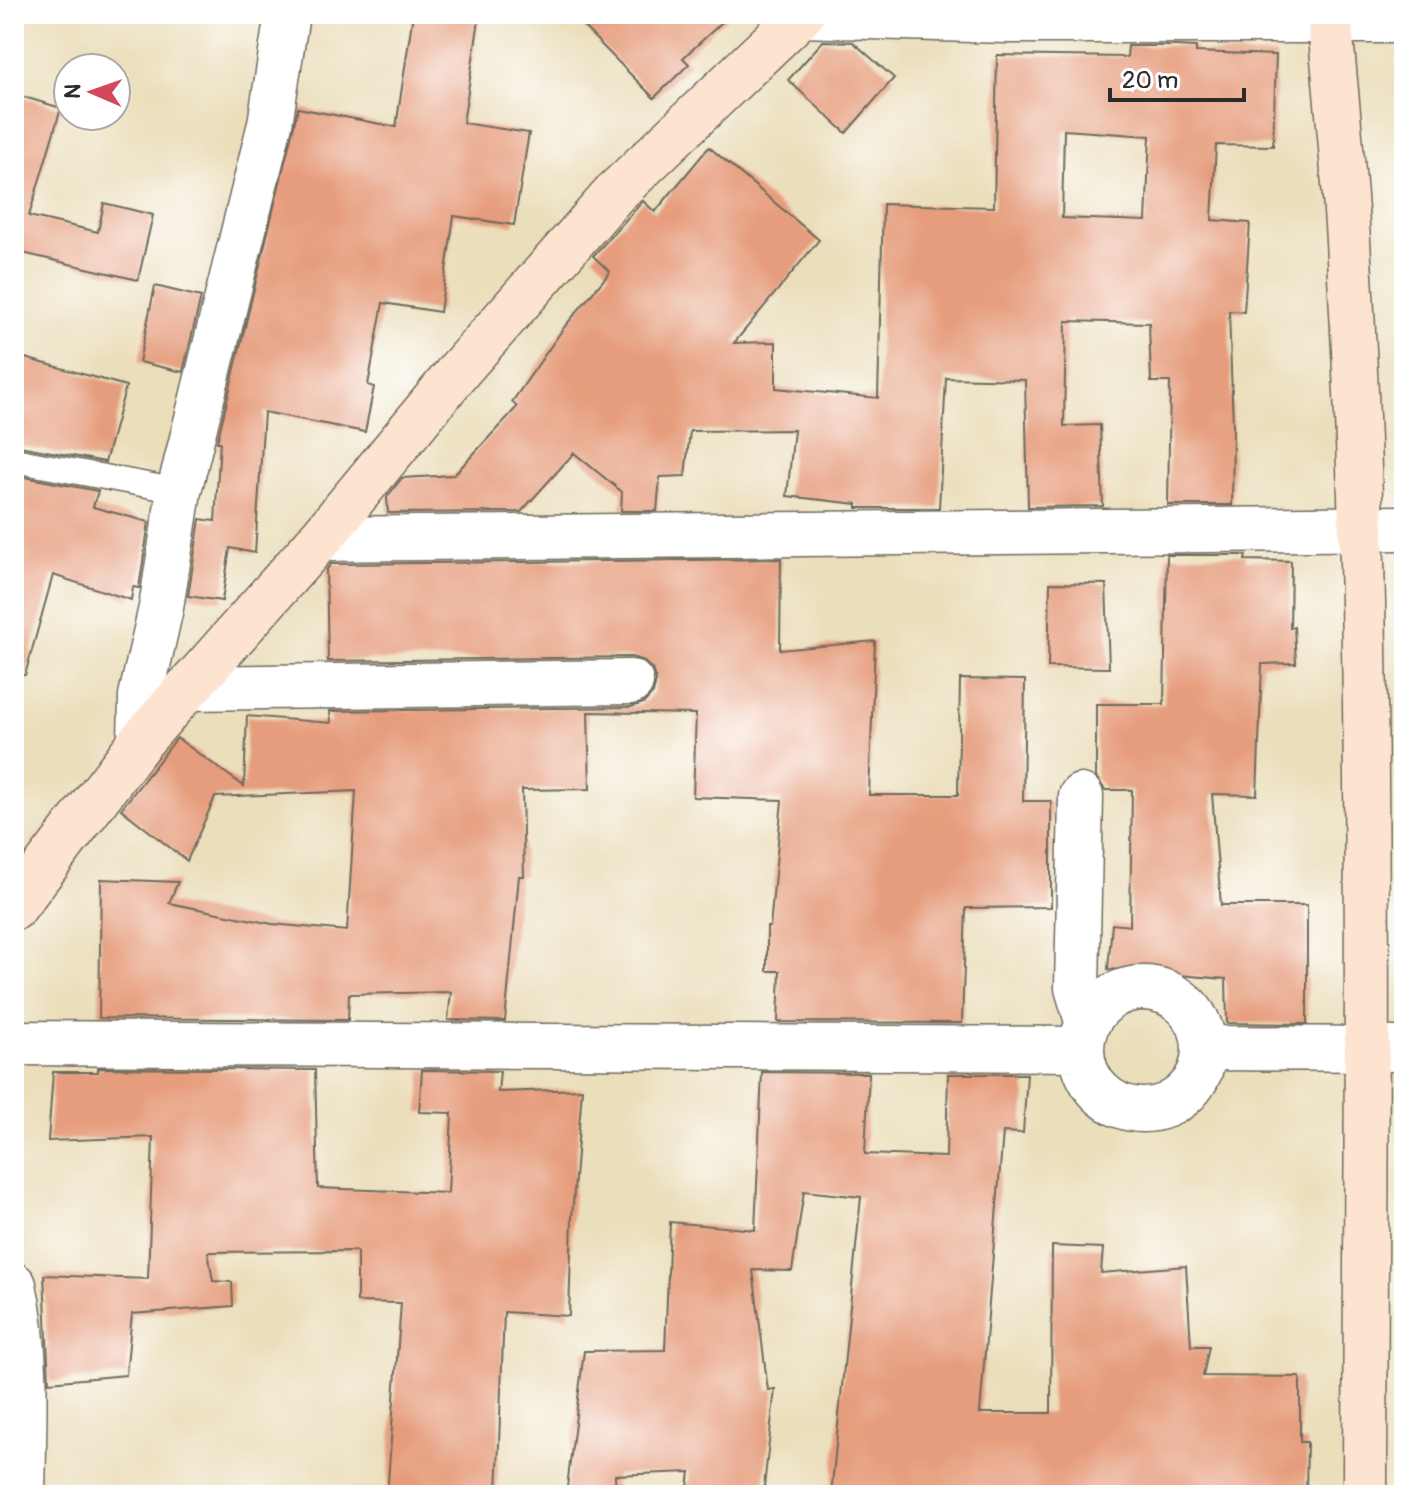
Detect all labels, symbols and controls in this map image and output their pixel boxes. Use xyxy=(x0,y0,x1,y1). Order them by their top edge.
north arrow xyxy=(52,52,132,132)
scale bar xyxy=(1110,52,1244,102)
text: 20 m xyxy=(1122,66,1178,95)
text: N xyxy=(59,83,87,99)

